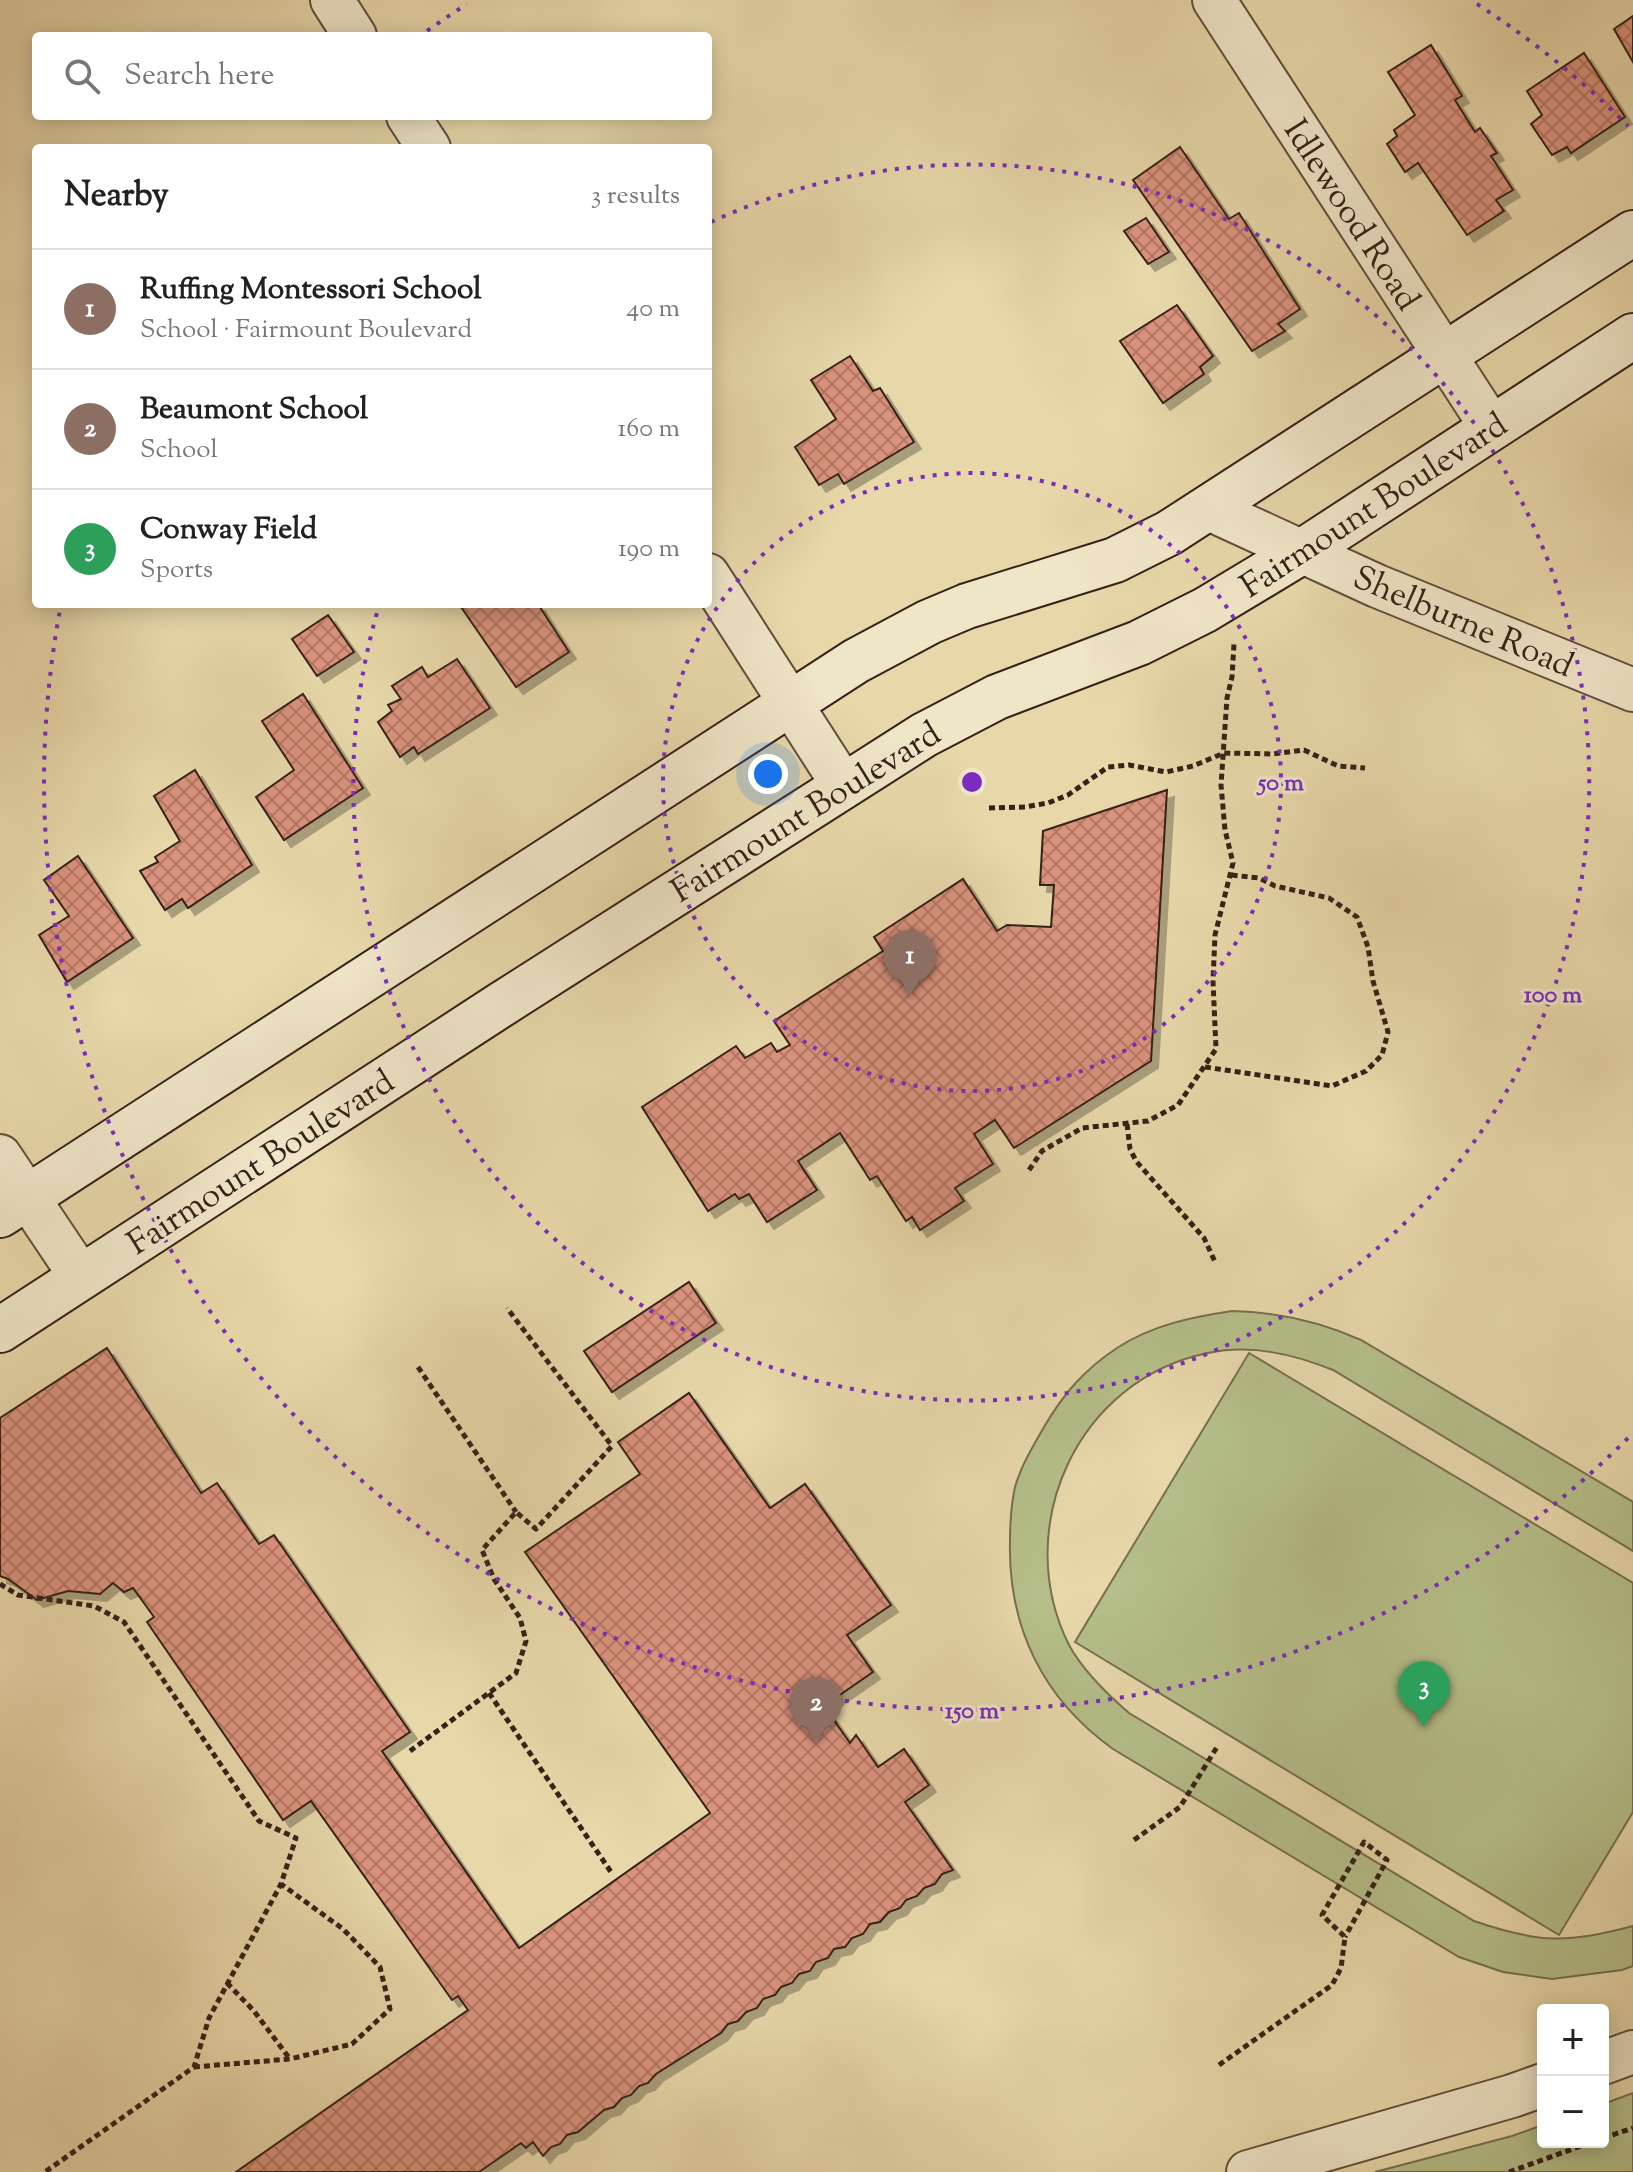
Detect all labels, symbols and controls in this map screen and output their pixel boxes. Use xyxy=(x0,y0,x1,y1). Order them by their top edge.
search box xyxy=(32,32,712,120)
icon: search xyxy=(60,54,104,98)
text: Search here xyxy=(124,55,274,98)
street label: Idlewood Road xyxy=(1270,111,1430,321)
text: Nearby xyxy=(64,172,169,221)
text: 3 results xyxy=(591,178,680,215)
text: Ruffing Montessori School xyxy=(140,269,482,312)
text: 1 xyxy=(86,291,94,328)
text: 40 m xyxy=(626,291,680,328)
text: School · Fairmount Boulevard xyxy=(140,312,472,349)
text: Beaumont School xyxy=(140,389,368,432)
street label: Fairmount Boulevard xyxy=(1232,402,1518,612)
text: 2 xyxy=(84,411,96,448)
text: 160 m xyxy=(617,411,680,448)
text: School xyxy=(140,432,218,469)
text: Conway Field xyxy=(140,509,317,552)
text: 3 xyxy=(85,531,95,568)
text: 190 m xyxy=(618,531,680,568)
text: Sports xyxy=(140,552,213,589)
street label: Shelburne Road xyxy=(1345,555,1581,692)
street label: Fairmount Boulevard xyxy=(662,711,951,917)
your location xyxy=(748,754,788,794)
text: 50 m xyxy=(1256,767,1304,801)
centre of rings xyxy=(958,768,986,796)
pin: 1 xyxy=(884,930,936,996)
text: 100 m xyxy=(1524,979,1582,1013)
street label: Fairmount Boulevard xyxy=(119,1059,405,1269)
pin: 3 xyxy=(1398,1661,1450,1727)
pin: 2 xyxy=(790,1677,842,1743)
text: 150 m xyxy=(945,1695,999,1729)
map controls xyxy=(1537,2004,1609,2148)
button: + xyxy=(1537,2004,1609,2076)
button: − xyxy=(1537,2076,1609,2148)

